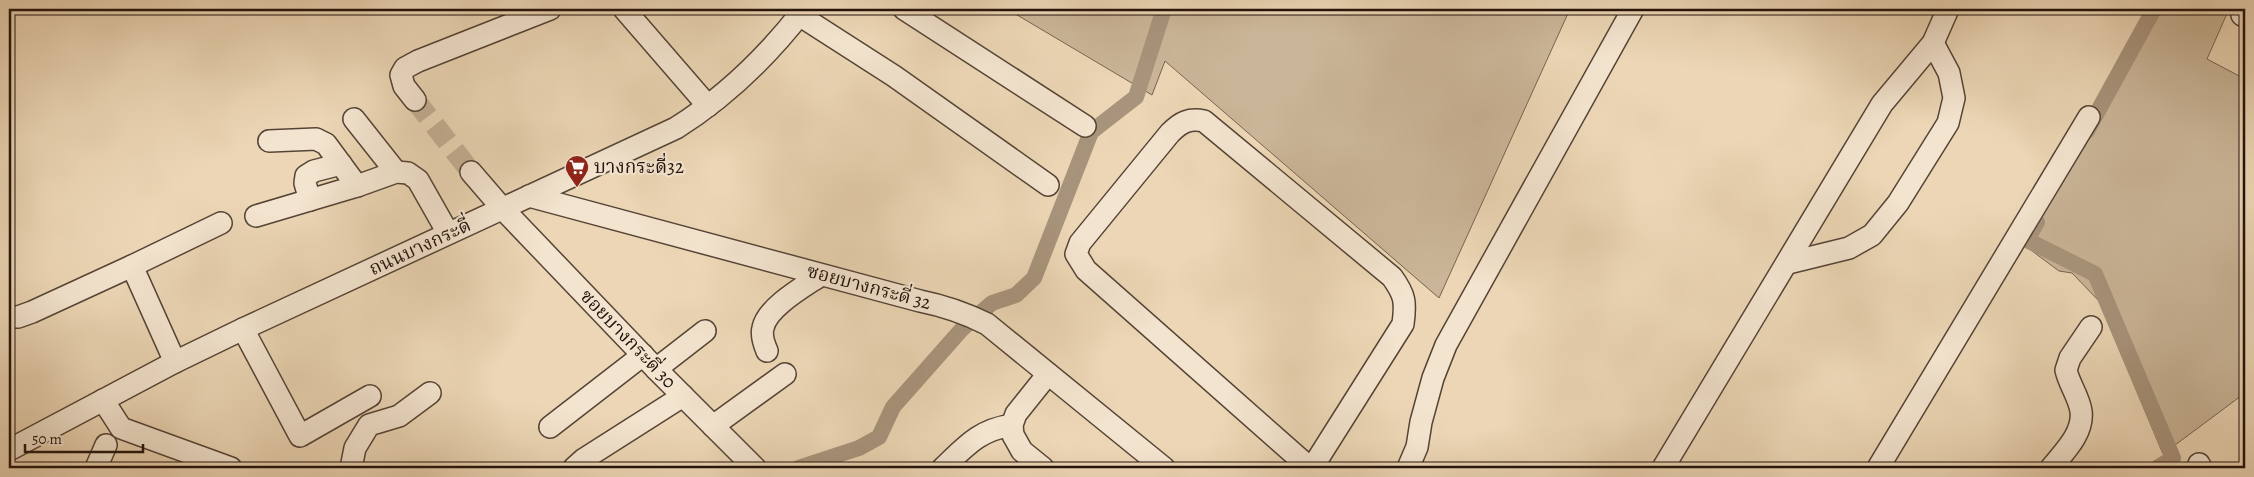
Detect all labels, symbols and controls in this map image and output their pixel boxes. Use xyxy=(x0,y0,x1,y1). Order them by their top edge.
place label: บางกระดี่32 xyxy=(594,152,684,180)
supermarket icon: บางกระดี่32 xyxy=(564,154,590,188)
street label: ถนนบางกระดี่ xyxy=(364,210,475,282)
street label: ซอยบางกระดี่ 32 xyxy=(804,256,935,316)
street label: ซอยบางกระดี่ 30 xyxy=(574,282,684,394)
scale bar xyxy=(25,422,142,454)
text: 50 m xyxy=(32,429,62,449)

